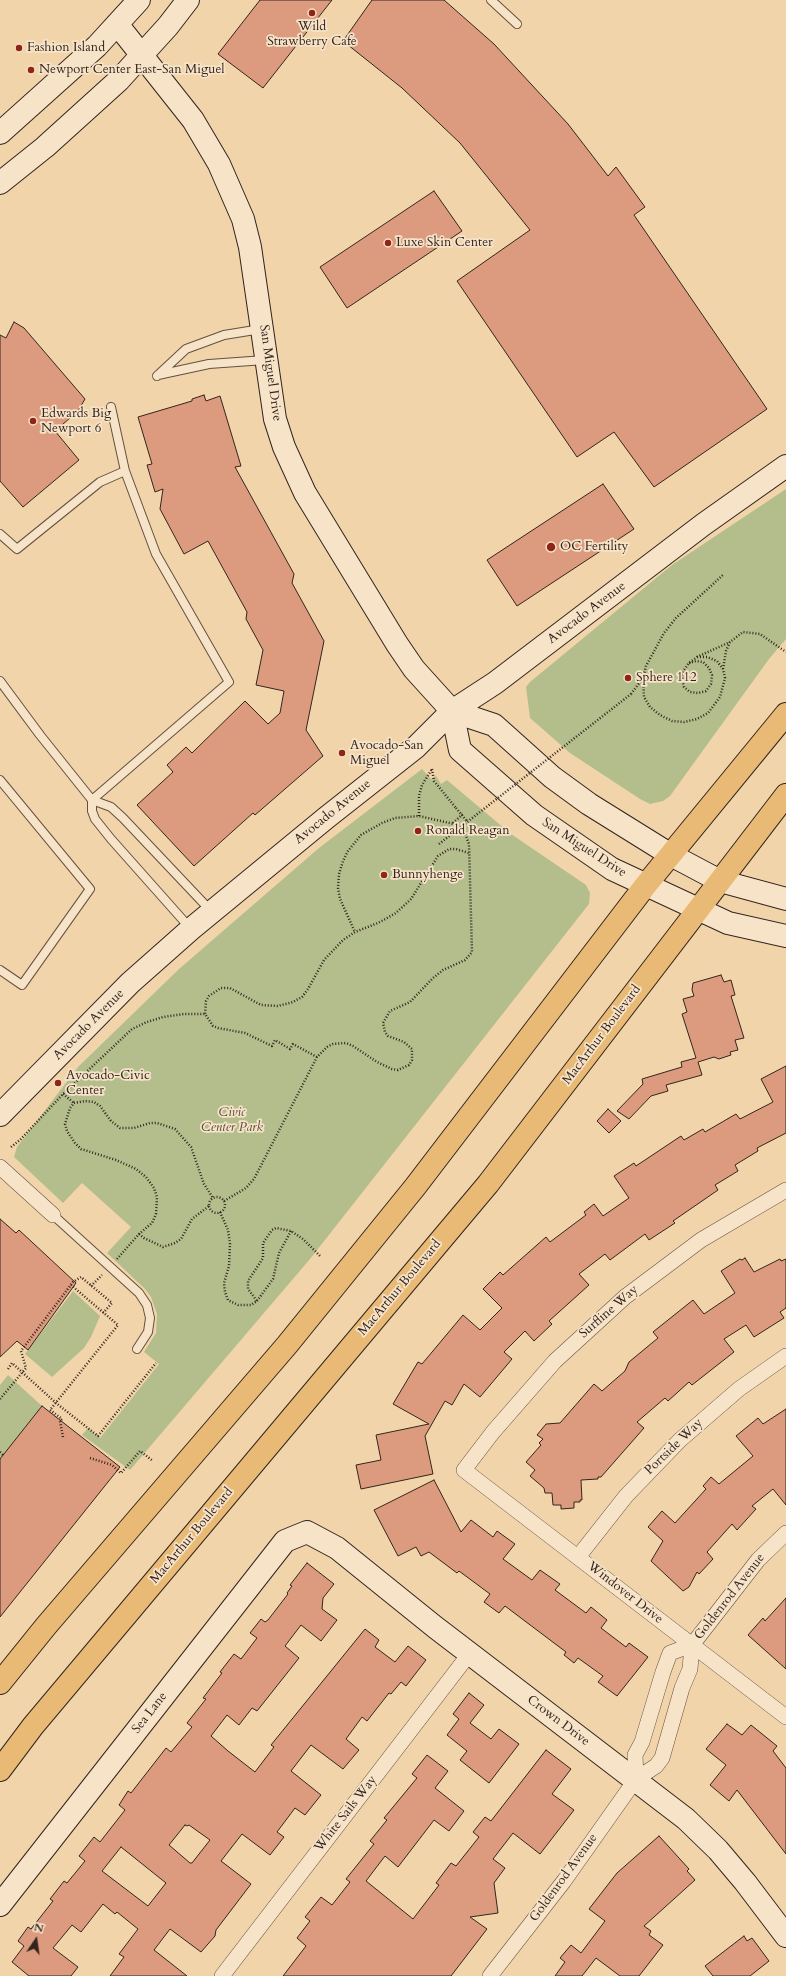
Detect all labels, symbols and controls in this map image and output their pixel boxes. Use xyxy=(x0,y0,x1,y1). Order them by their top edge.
marker: Wild Strawberry Cafe xyxy=(307,8,317,18)
place label: Wild Strawberry Cafe xyxy=(267,19,357,50)
place label: Fashion Island xyxy=(27,40,105,56)
marker: Fashion Island xyxy=(14,43,24,53)
place label: Newport Center East-San Miguel xyxy=(39,62,225,78)
marker: Newport Center East-San Miguel xyxy=(26,65,36,75)
place label: Luxe Skin Center xyxy=(396,235,493,251)
marker: Luxe Skin Center xyxy=(383,238,393,248)
street label: San Miguel Drive xyxy=(255,324,285,422)
place label: Edwards Big Newport 6 xyxy=(41,406,111,437)
marker: Edwards Big Newport 6 xyxy=(28,416,38,426)
place label: OC Fertility xyxy=(560,539,628,555)
marker: OC Fertility xyxy=(545,541,557,553)
street label: Avocado Avenue xyxy=(545,578,629,648)
place label: Sphere 112 xyxy=(636,670,697,686)
marker: Sphere 112 xyxy=(623,673,633,683)
place label: Avocado-San Miguel xyxy=(350,738,424,769)
marker: Avocado-San Miguel xyxy=(337,748,347,758)
street label: Avocado Avenue xyxy=(292,776,374,848)
street label: San Miguel Drive xyxy=(539,815,629,881)
place label: Ronald Reagan xyxy=(426,823,510,839)
marker: Ronald Reagan xyxy=(413,826,423,836)
place label: Bunnyhenge xyxy=(392,867,463,883)
marker: Bunnyhenge xyxy=(379,870,389,880)
street label: MacArthur Boulevard xyxy=(560,982,644,1088)
street label: Avocado Avenue xyxy=(50,986,128,1064)
place label: Avocado-Civic Center xyxy=(66,1068,150,1099)
marker: Avocado-Civic Center xyxy=(53,1078,63,1088)
park label: Civic Center Park xyxy=(201,1105,263,1136)
street label: MacArthur Boulevard xyxy=(355,1237,445,1339)
street label: Surfline Way xyxy=(576,1282,642,1342)
street label: Portside Way xyxy=(642,1415,706,1479)
street label: MacArthur Boulevard xyxy=(147,1485,237,1587)
street label: Goldenrod Avenue xyxy=(691,1551,769,1643)
street label: Windover Drive xyxy=(584,1559,666,1627)
street label: Sea Lane xyxy=(129,1689,171,1737)
street label: Crown Drive xyxy=(524,1692,592,1750)
street label: White Sails Way xyxy=(311,1773,381,1855)
street label: Goldenrod Avenue xyxy=(527,1831,601,1925)
text: N xyxy=(32,1919,45,1936)
north arrow xyxy=(16,1920,56,1960)

